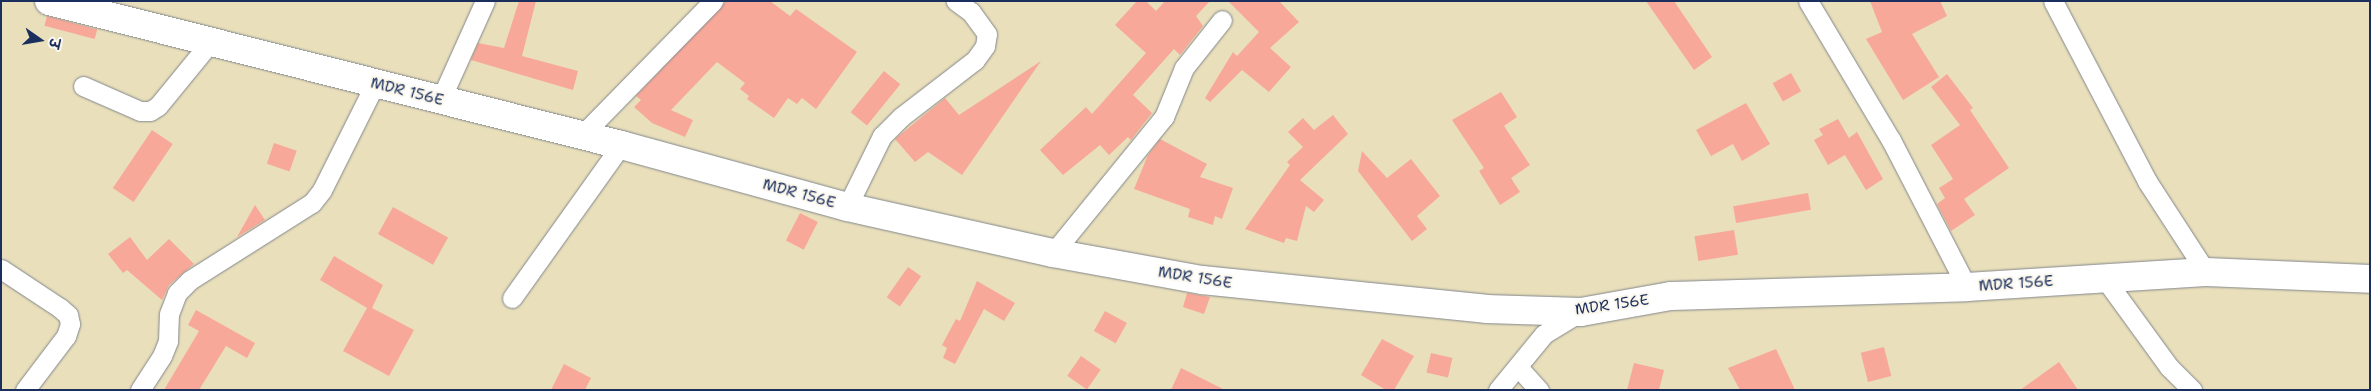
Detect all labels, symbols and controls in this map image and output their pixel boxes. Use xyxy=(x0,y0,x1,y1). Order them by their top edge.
north arrow xyxy=(15,15,65,65)
text: उ xyxy=(45,37,64,50)
street label: MDR 156E xyxy=(369,74,445,110)
street label: MDR 156E xyxy=(761,176,837,212)
street label: MDR 156E xyxy=(1157,263,1233,293)
street label: MDR 156E xyxy=(1978,272,2054,296)
street label: MDR 156E xyxy=(1574,291,1650,319)

